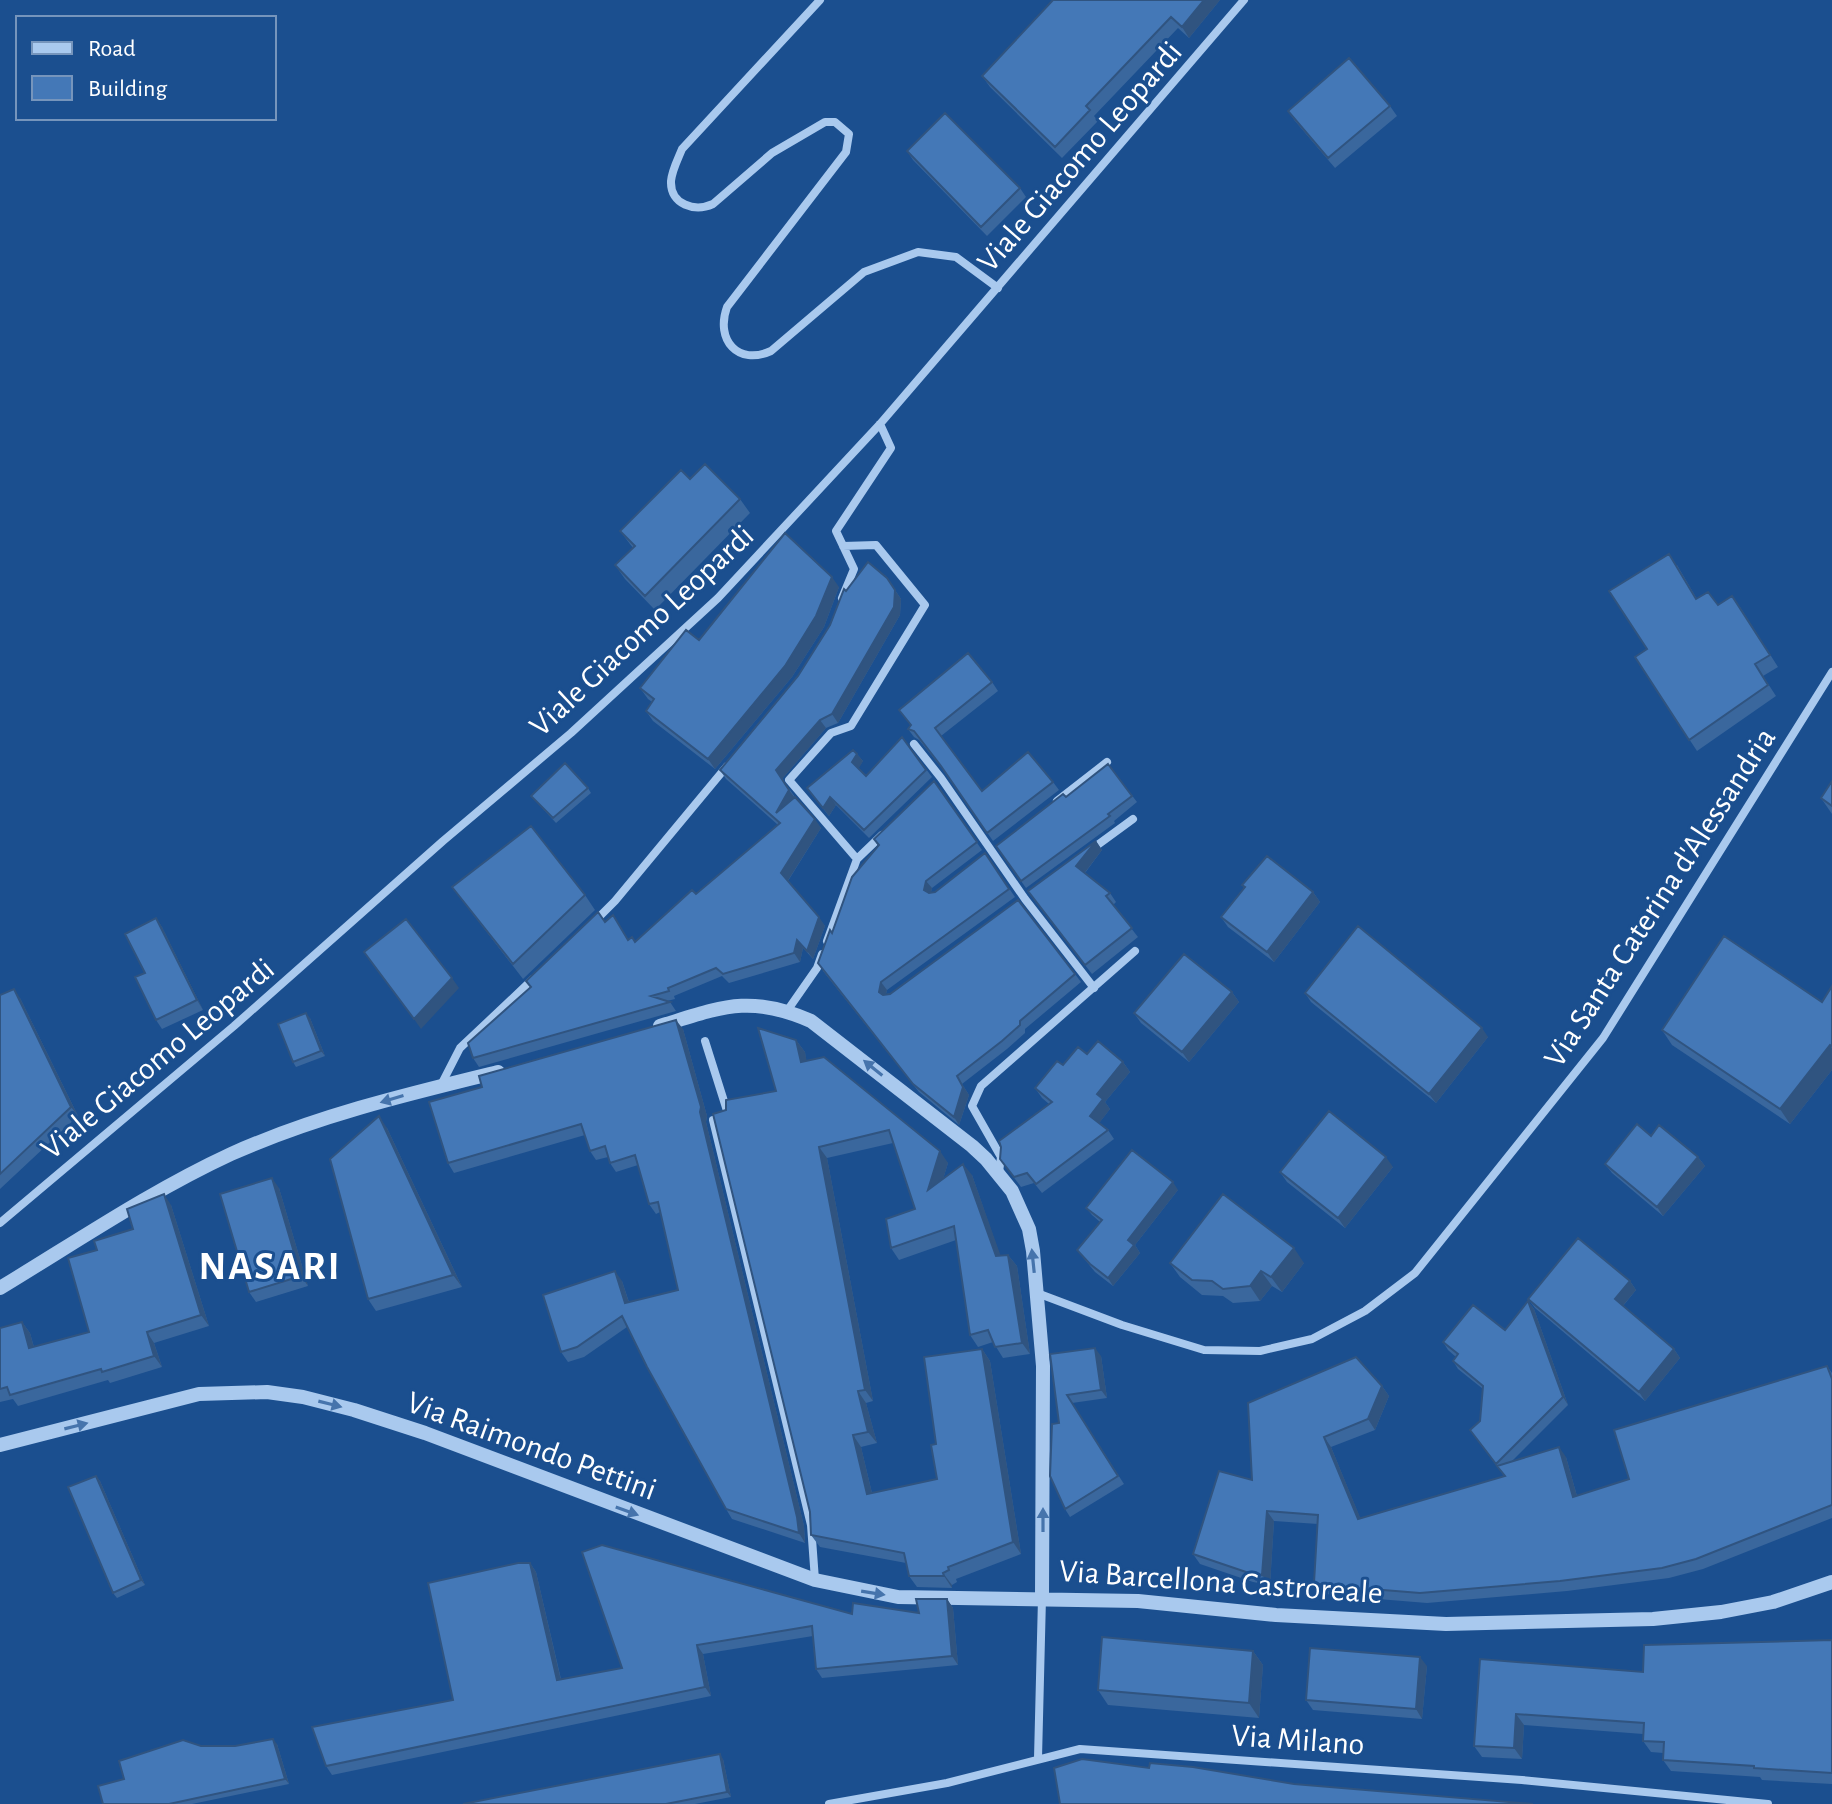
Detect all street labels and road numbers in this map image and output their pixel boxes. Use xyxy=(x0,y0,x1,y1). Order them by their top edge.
street label: Viale Giacomo Leopardi xyxy=(971,36,1188,278)
street label: Viale Giacomo Leopardi xyxy=(524,519,760,742)
street label: Via Santa Caterina d'Alessandria xyxy=(1538,722,1781,1073)
street label: Viale Giacomo Leopardi xyxy=(35,952,280,1165)
street label: Via Raimondo Pettini xyxy=(403,1386,661,1506)
street label: Via Barcellona Castroreale xyxy=(1058,1555,1384,1609)
street label: Via Milano xyxy=(1230,1719,1366,1761)

